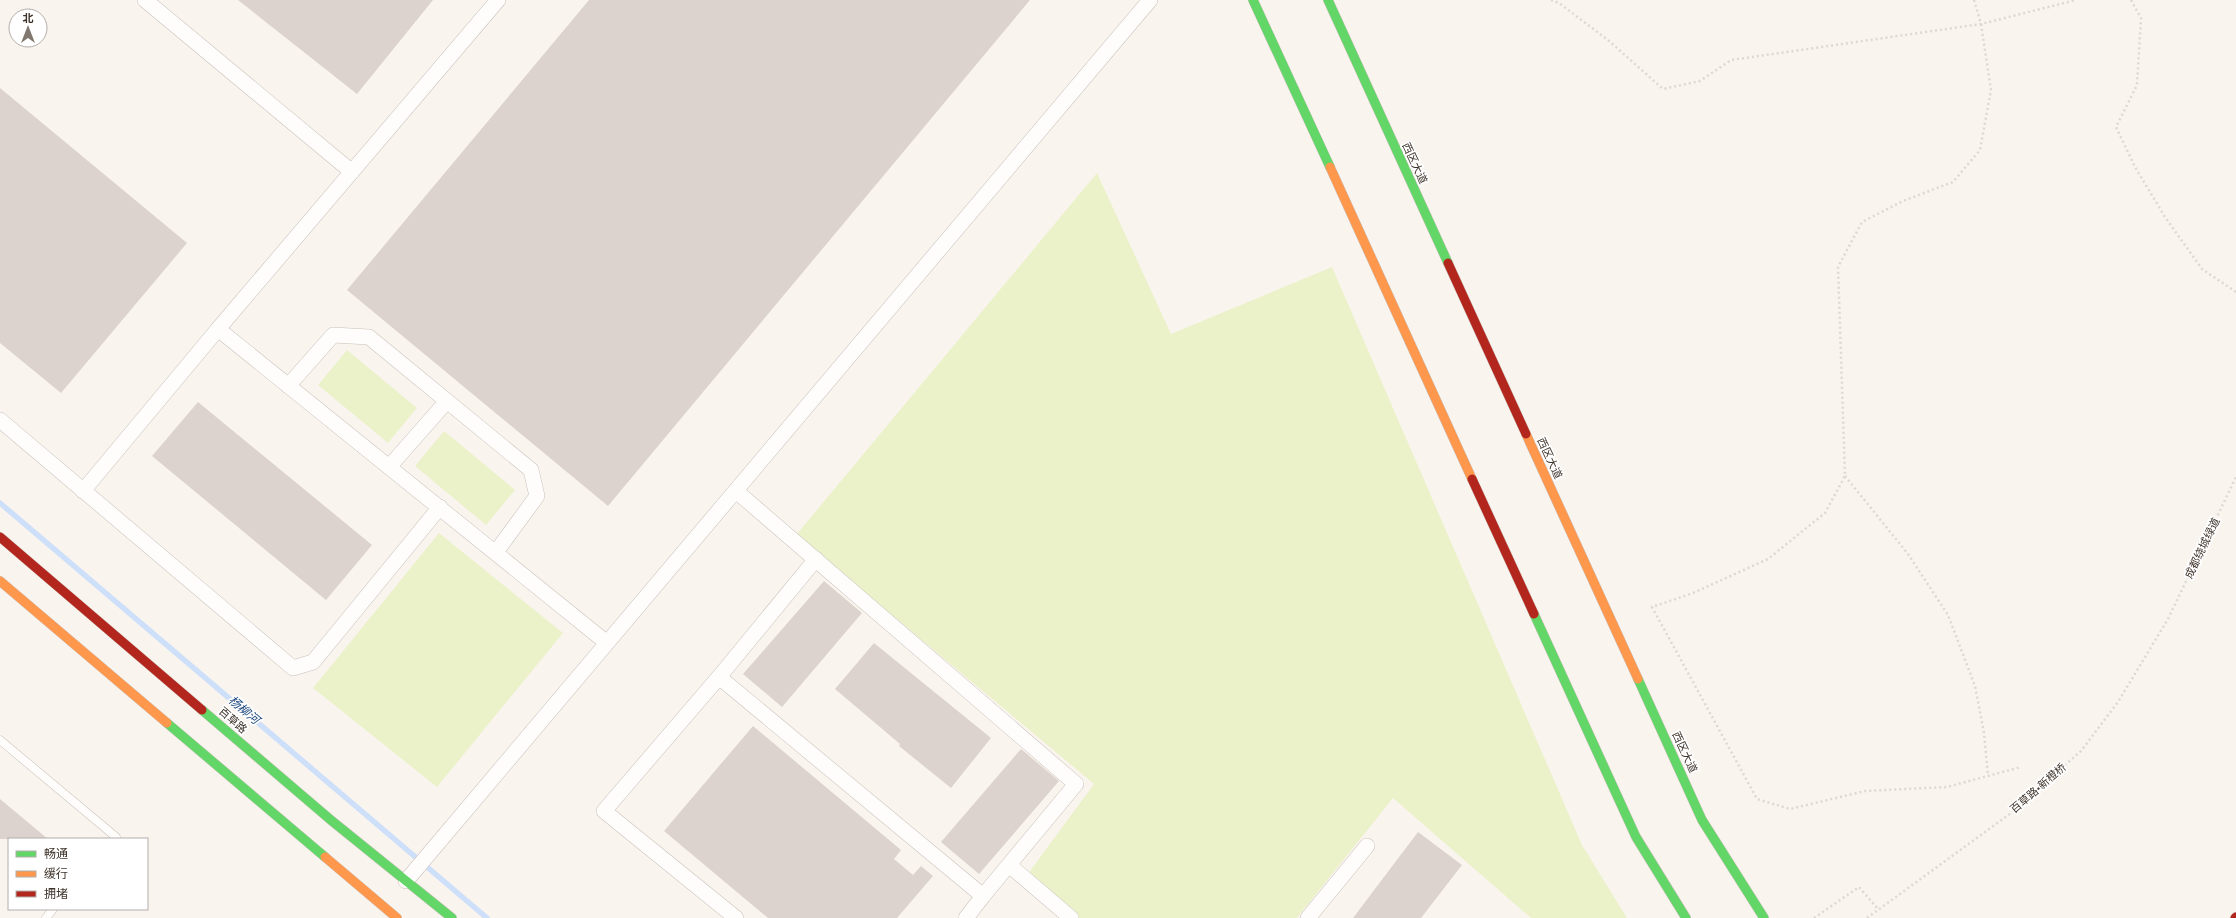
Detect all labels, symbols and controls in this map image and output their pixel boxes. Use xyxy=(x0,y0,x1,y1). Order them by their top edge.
north arrow xyxy=(8,8,48,48)
text: 北 xyxy=(23,12,34,25)
street label: 西区大道 xyxy=(1399,141,1430,186)
street label: 西区大道 xyxy=(1534,436,1565,481)
street label: 成都绕城绿道 xyxy=(2182,516,2223,581)
water label: 杨柳河 xyxy=(226,693,264,728)
street label: 百草路 xyxy=(216,705,249,736)
street label: 西区大道 xyxy=(1669,730,1700,775)
street label: 百草路·新橙桥 xyxy=(2008,761,2069,816)
legend xyxy=(8,838,148,910)
text: 畅通 xyxy=(44,847,68,861)
text: 缓行 xyxy=(44,867,68,881)
text: 拥堵 xyxy=(44,887,68,901)

